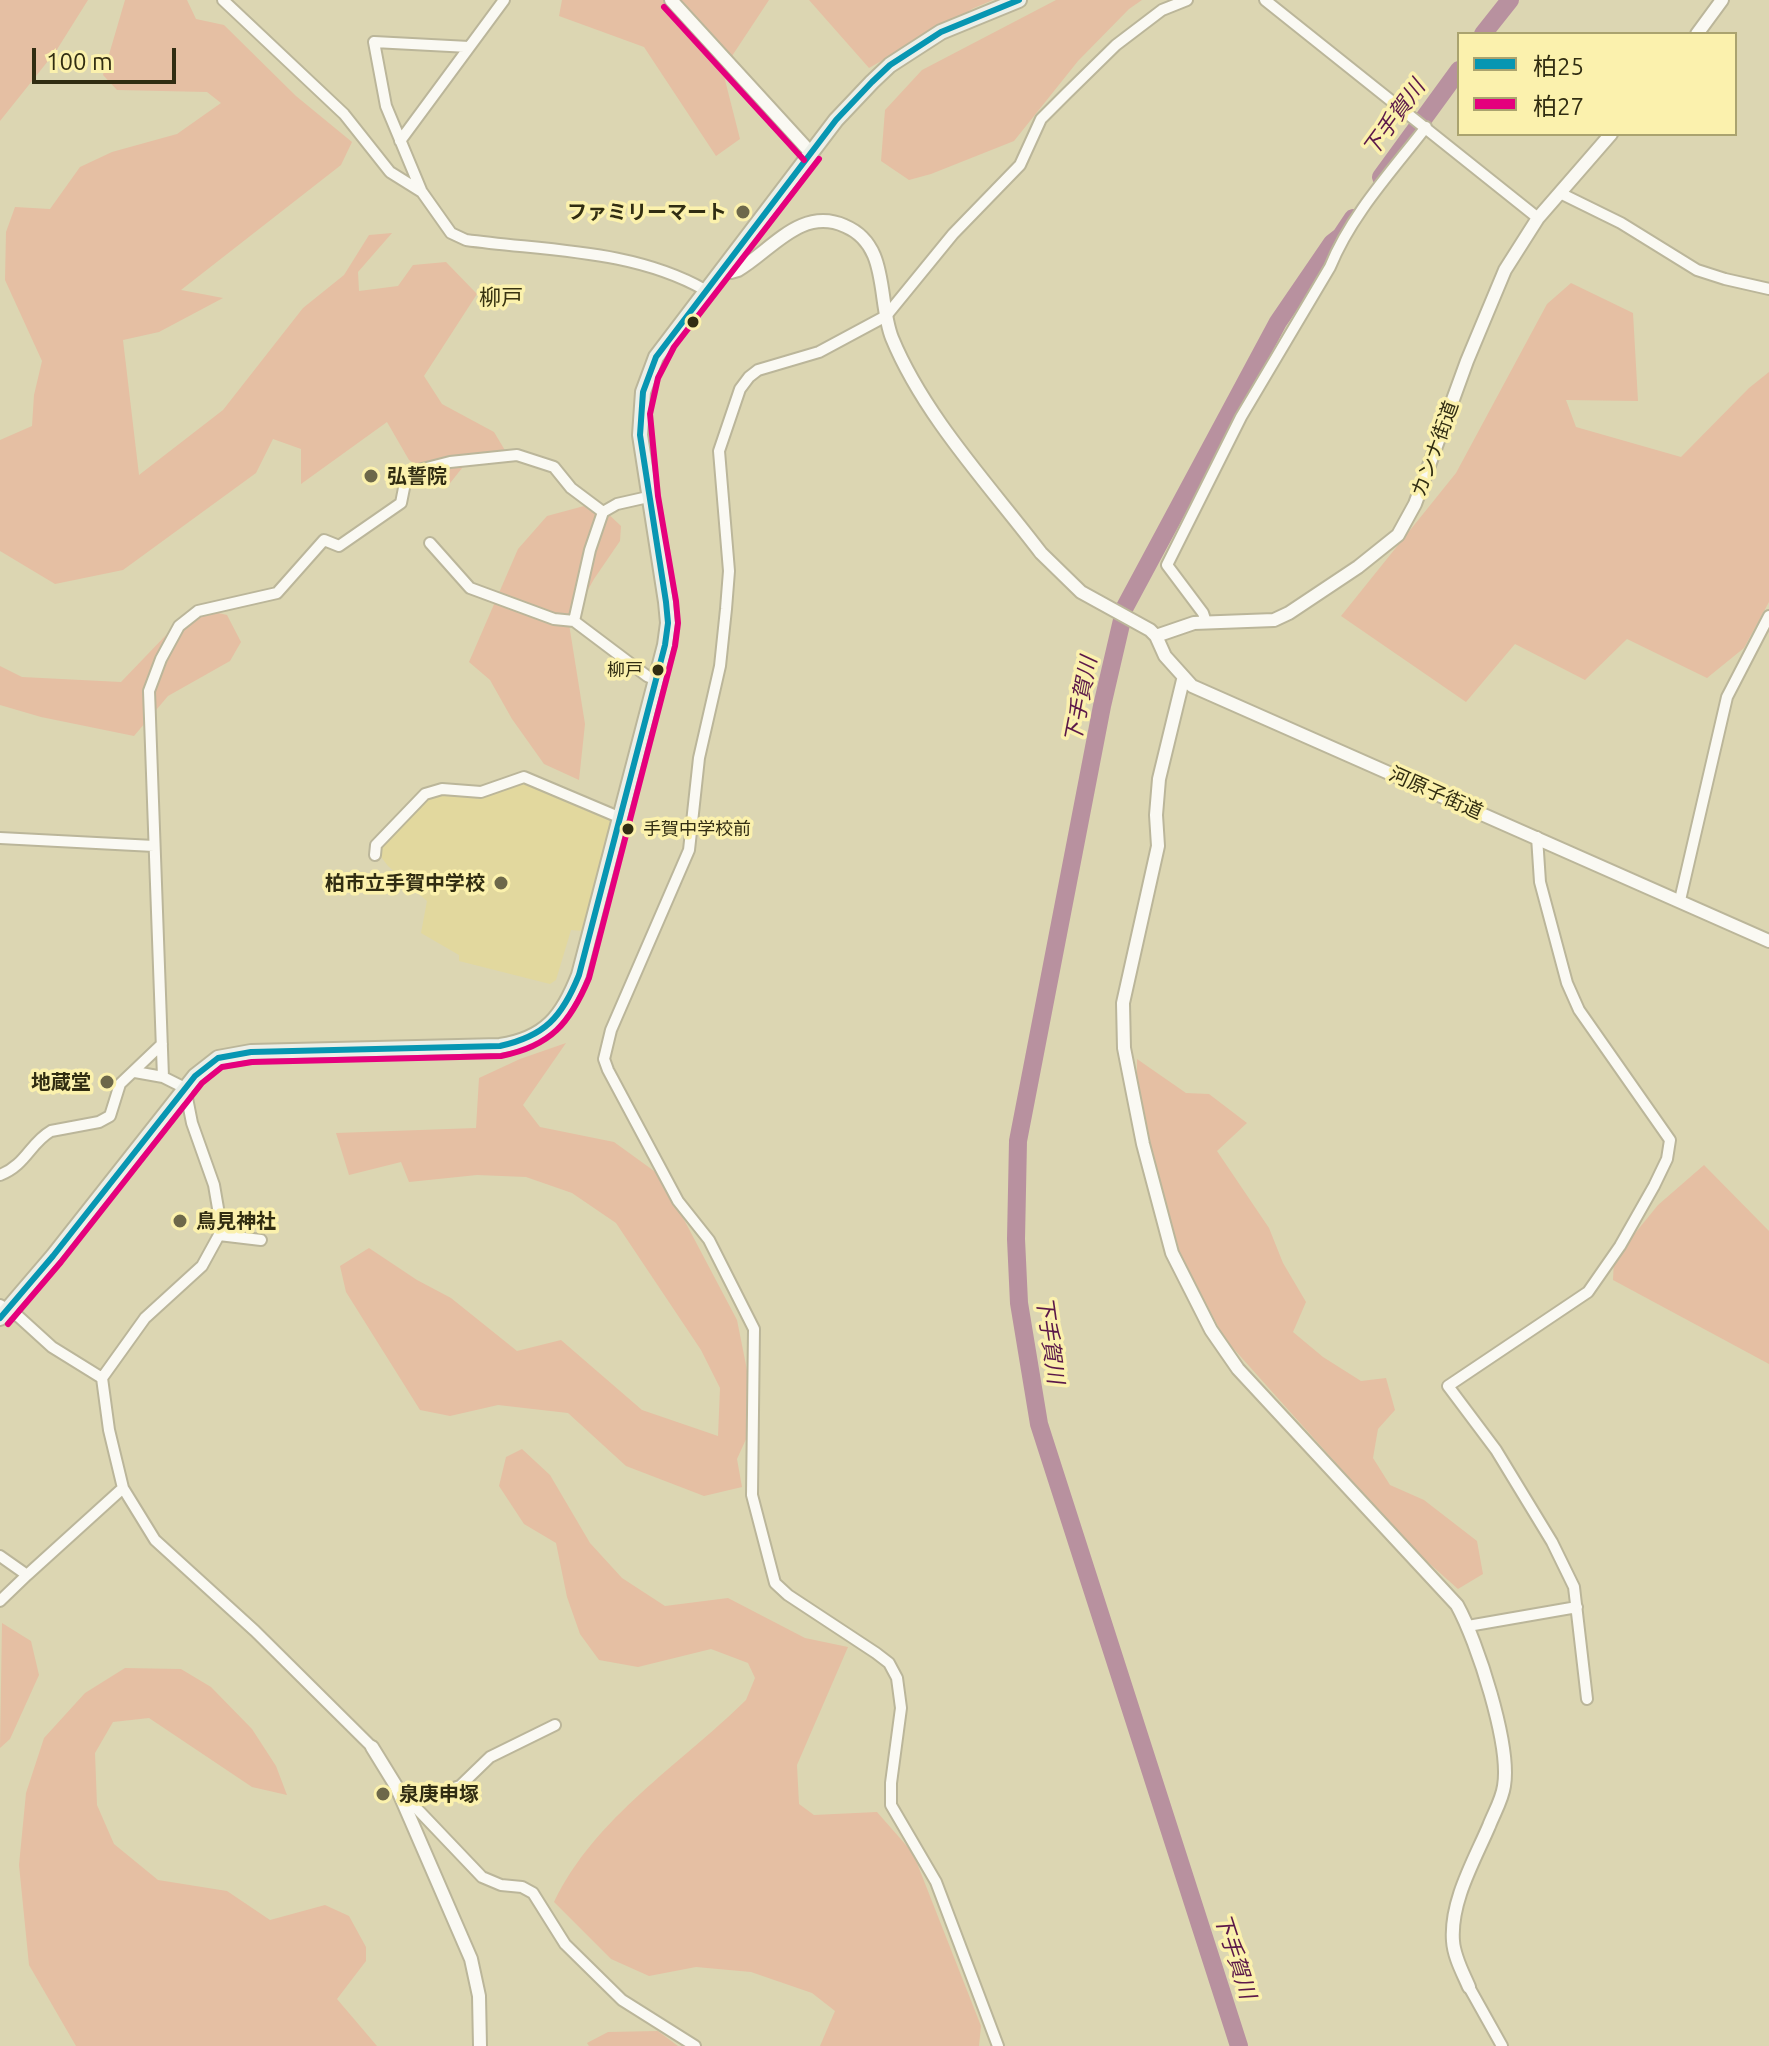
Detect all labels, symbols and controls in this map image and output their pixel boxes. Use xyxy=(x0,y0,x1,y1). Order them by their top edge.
scale bar xyxy=(36,32,180,82)
legend xyxy=(1457,32,1737,136)
text: 100 m xyxy=(46,48,113,75)
text: 柏25 xyxy=(1533,53,1584,80)
water label: 下手賀川 xyxy=(1357,75,1431,161)
text: 柏27 xyxy=(1533,93,1584,120)
place label: ファミリーマート xyxy=(567,200,727,224)
marker: ファミリーマート xyxy=(734,203,752,221)
district label: 柳戸 xyxy=(479,285,523,311)
unlabelled marker xyxy=(685,314,701,330)
street label: カンナ街道 xyxy=(1407,398,1463,500)
place label: 弘誓院 xyxy=(387,464,447,488)
marker: 弘誓院 xyxy=(362,467,380,485)
water label: 下手賀川 xyxy=(1060,654,1102,746)
place label: 柳戸 xyxy=(607,659,643,681)
marker: 柳戸 xyxy=(650,662,666,678)
street label: 河原子街道 xyxy=(1385,762,1487,824)
place label: 手賀中学校前 xyxy=(643,818,751,840)
marker: 手賀中学校前 xyxy=(620,821,636,837)
place label: 柏市立手賀中学校 xyxy=(325,871,485,895)
marker: 柏市立手賀中学校 xyxy=(492,874,510,892)
place label: 地蔵堂 xyxy=(31,1070,91,1094)
marker: 地蔵堂 xyxy=(98,1073,116,1091)
place label: 鳥見神社 xyxy=(196,1209,276,1233)
marker: 鳥見神社 xyxy=(171,1212,189,1230)
water label: 下手賀川 xyxy=(1031,1295,1069,1385)
place label: 泉庚申塚 xyxy=(399,1782,479,1806)
marker: 泉庚申塚 xyxy=(374,1785,392,1803)
water label: 下手賀川 xyxy=(1209,1910,1261,2002)

